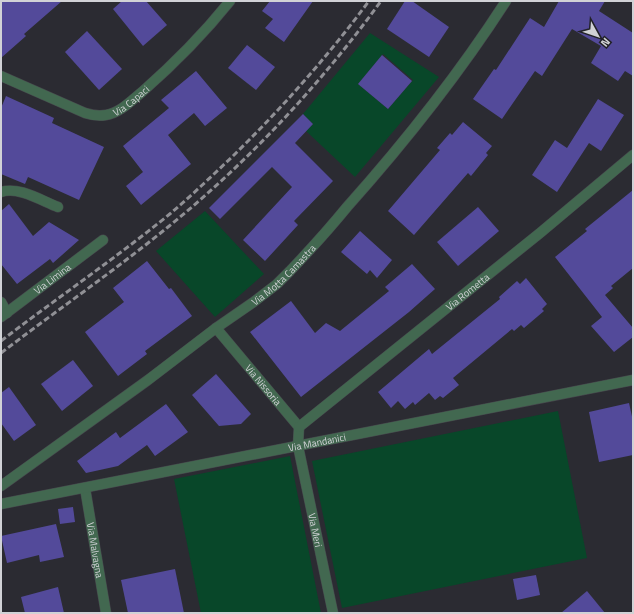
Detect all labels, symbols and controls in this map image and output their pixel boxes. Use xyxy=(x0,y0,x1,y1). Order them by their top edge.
north arrow xyxy=(578,16,618,56)
text: N xyxy=(597,34,614,50)
street label: Via Capaci xyxy=(110,82,152,120)
street label: Via Motta Camastra xyxy=(248,241,319,309)
street label: Via Limina xyxy=(30,259,74,297)
street label: Via Rometta xyxy=(442,269,492,314)
street label: Via Nissoria xyxy=(242,361,285,408)
street label: Via Mandanici xyxy=(287,429,347,455)
street label: Via Meri xyxy=(305,512,326,548)
street label: Via Malvagna xyxy=(83,521,107,579)

